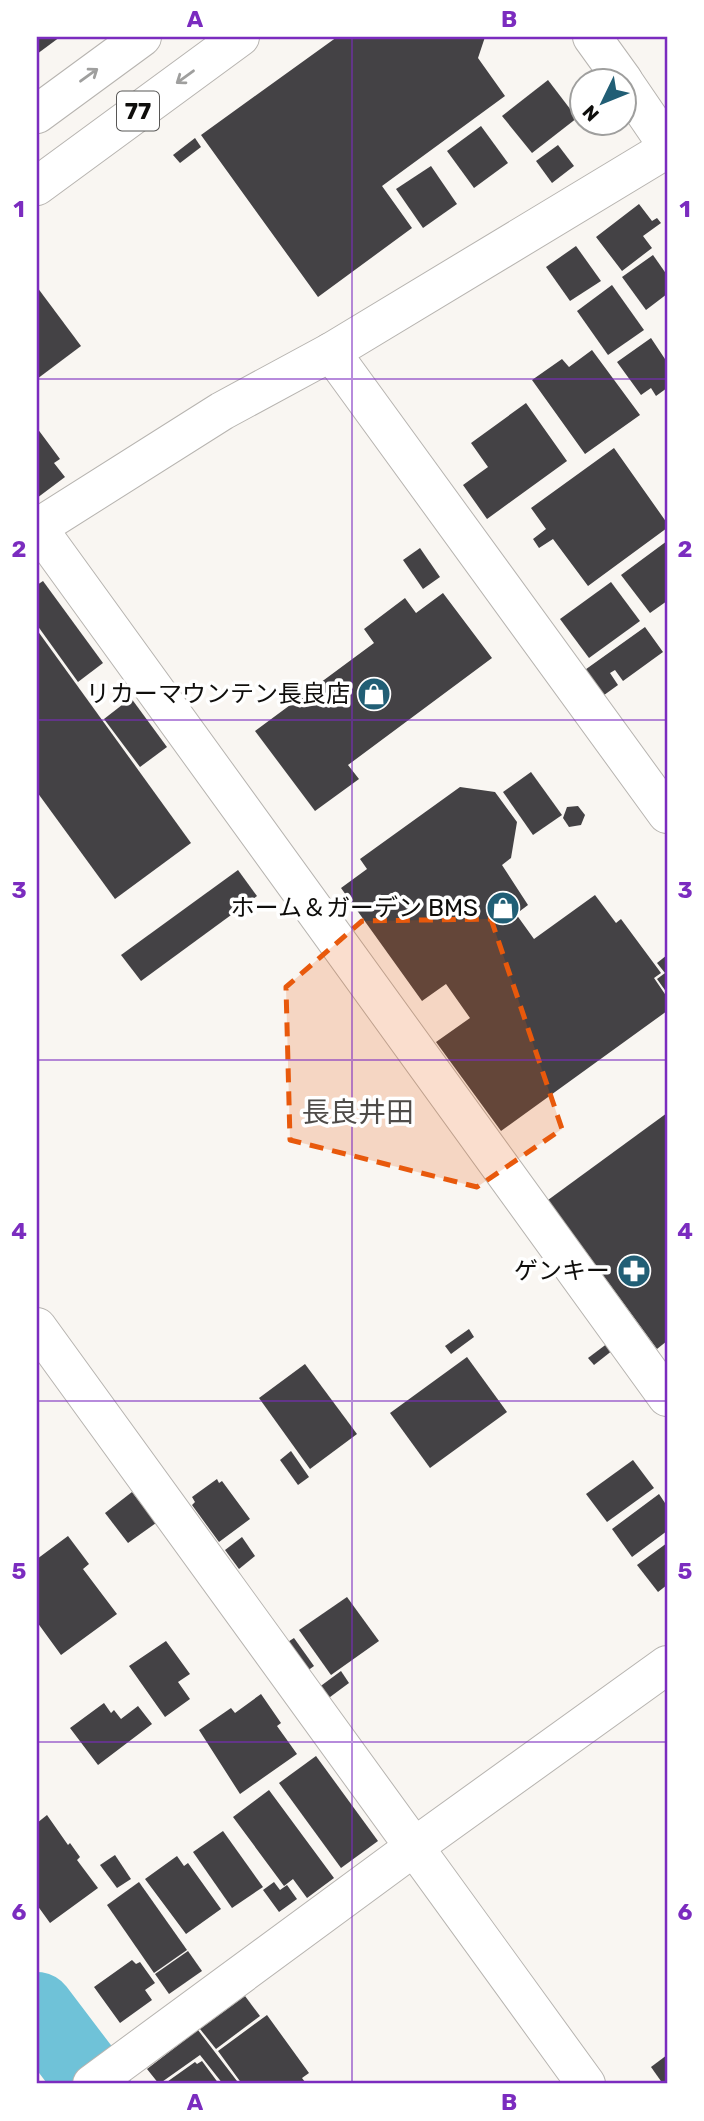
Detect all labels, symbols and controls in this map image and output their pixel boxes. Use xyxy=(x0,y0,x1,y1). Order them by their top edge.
text: A xyxy=(187,5,204,33)
text: B xyxy=(501,5,517,33)
north arrow xyxy=(568,66,638,136)
one-way arrow xyxy=(79,68,98,82)
one-way arrow xyxy=(176,70,195,84)
road number: 77 xyxy=(117,92,159,130)
text: N xyxy=(578,100,604,126)
text: 1 xyxy=(13,195,25,223)
text: 1 xyxy=(679,195,691,223)
text: 2 xyxy=(12,535,26,563)
text: 2 xyxy=(678,535,692,563)
shop icon: リカーマウンテン長良店 xyxy=(355,675,393,713)
place label: リカーマウンテン長良店 xyxy=(86,680,350,708)
text: 3 xyxy=(11,876,27,904)
text: 3 xyxy=(677,876,693,904)
shop icon: ホーム＆ガーデン BMS xyxy=(484,889,522,927)
place label: ホーム＆ガーデン BMS xyxy=(231,894,478,922)
district label: 長良井田 xyxy=(302,1096,414,1129)
text: 4 xyxy=(11,1217,27,1245)
text: 4 xyxy=(677,1217,693,1245)
pharmacy icon: ゲンキー xyxy=(615,1252,653,1290)
place label: ゲンキー xyxy=(514,1257,610,1285)
text: 5 xyxy=(12,1557,27,1585)
text: 5 xyxy=(678,1557,693,1585)
text: 6 xyxy=(12,1898,27,1926)
text: 6 xyxy=(678,1898,693,1926)
text: A xyxy=(187,2088,204,2116)
text: B xyxy=(501,2088,517,2116)

